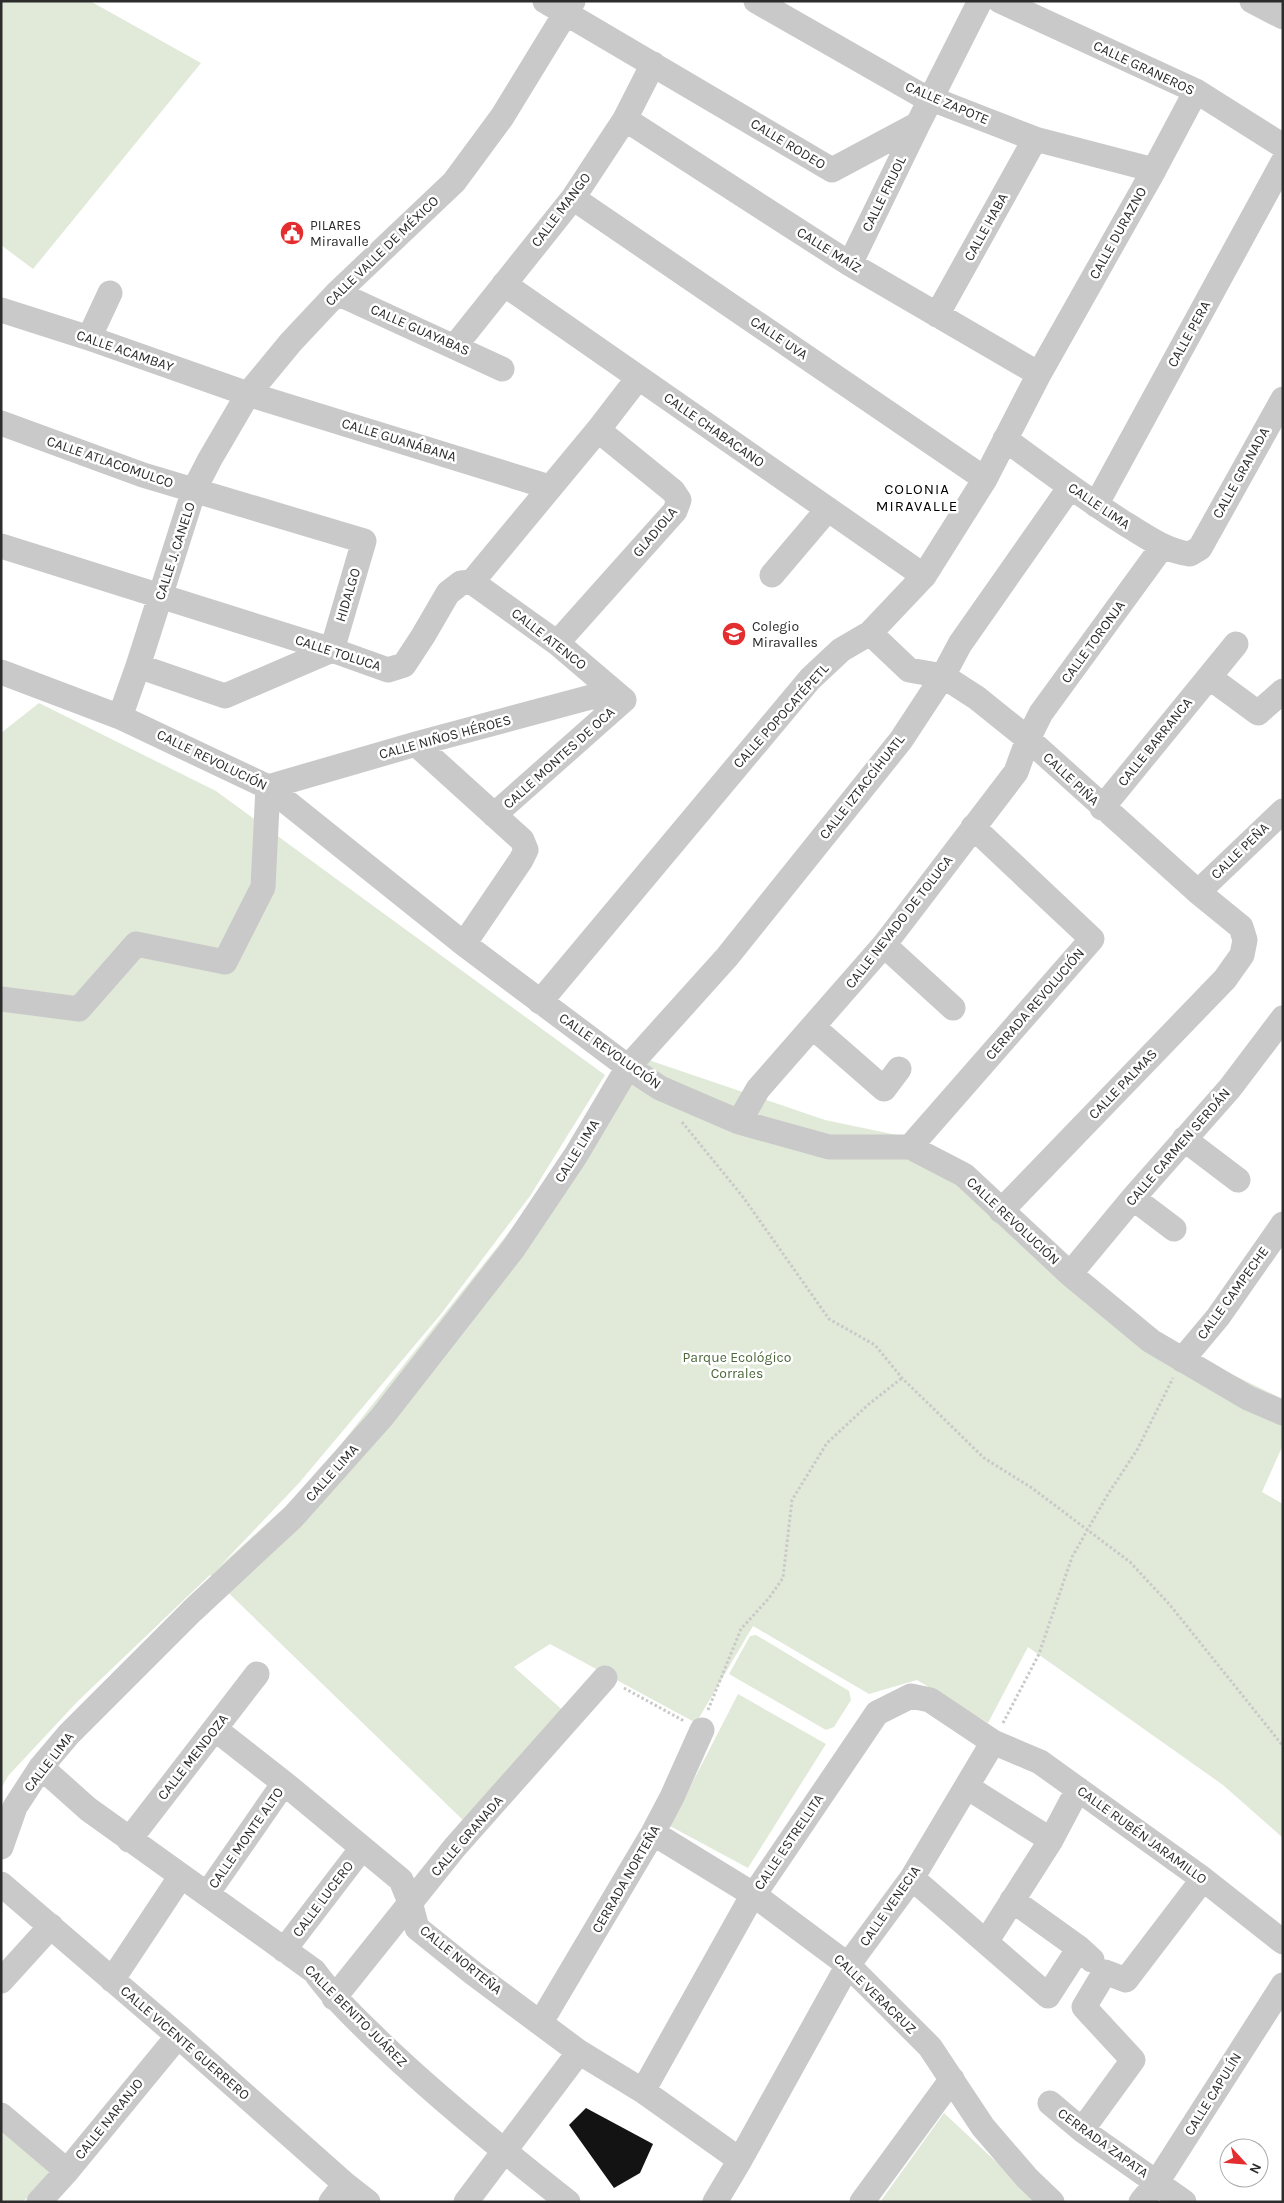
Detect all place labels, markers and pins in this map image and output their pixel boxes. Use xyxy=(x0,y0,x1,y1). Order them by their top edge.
place label: PILARES Miravalle xyxy=(310,217,369,250)
public building icon: PILARES Miravalle xyxy=(279,220,305,246)
place label: Colegio Miravalles xyxy=(752,618,818,651)
school or university icon: Colegio Miravalles xyxy=(721,621,747,647)

